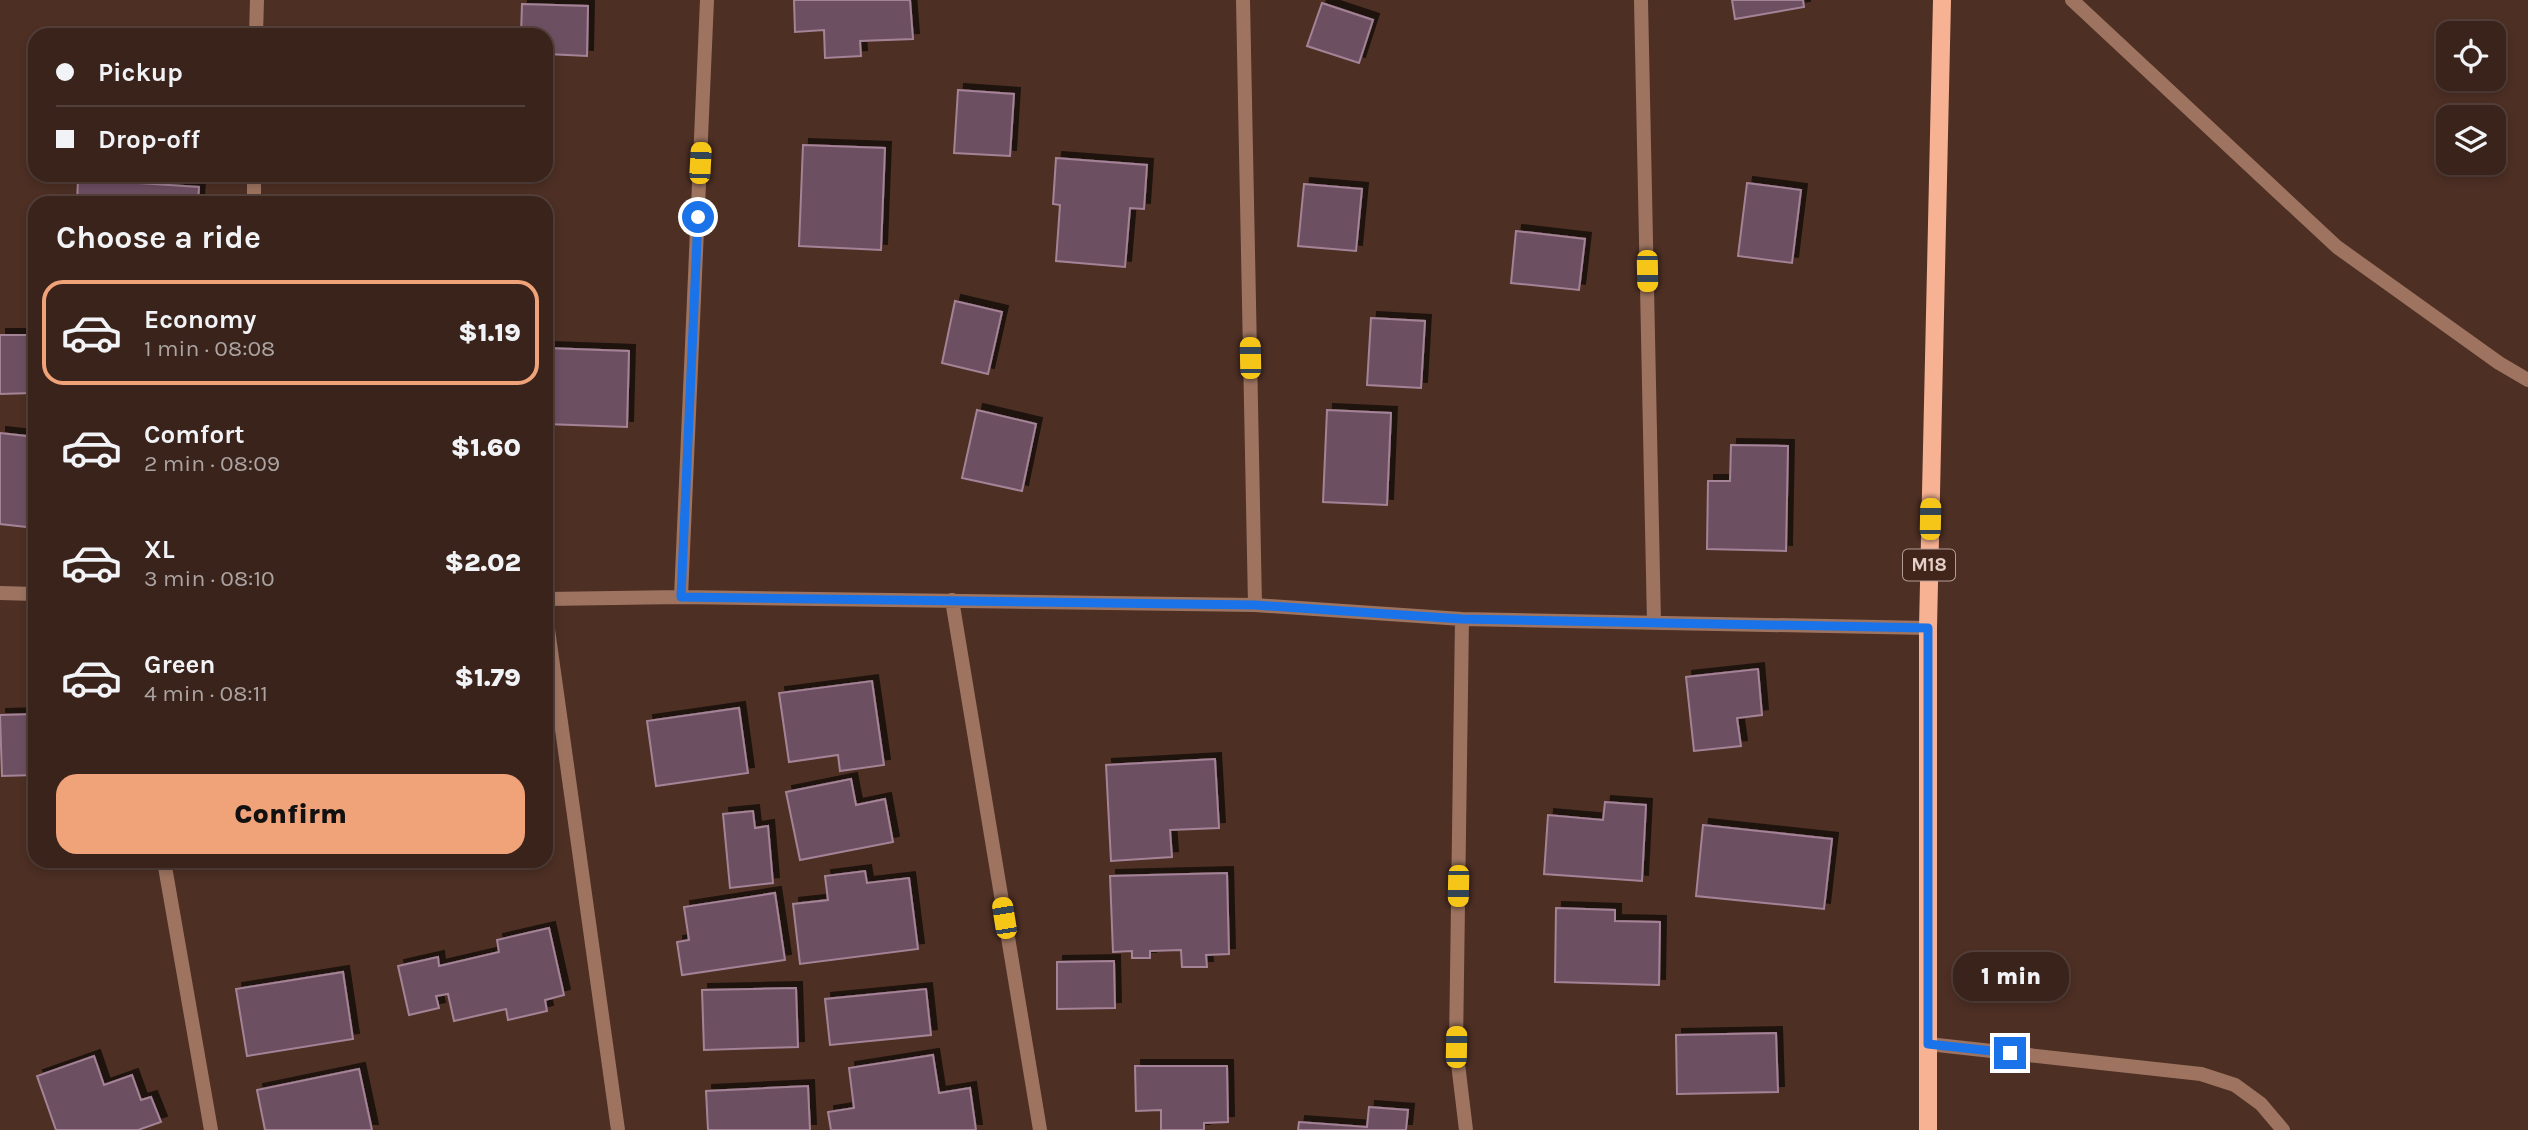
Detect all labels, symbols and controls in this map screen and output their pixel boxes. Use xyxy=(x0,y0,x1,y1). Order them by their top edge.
map controls xyxy=(2436,21,2506,175)
button: locate xyxy=(2436,21,2506,91)
text: Pickup xyxy=(98,57,183,88)
button: layers xyxy=(2436,105,2506,175)
text: Drop-off xyxy=(98,124,200,155)
car xyxy=(689,141,712,185)
route start xyxy=(682,201,714,233)
text: Choose a ride xyxy=(56,219,261,256)
car xyxy=(1637,250,1658,292)
icon: car xyxy=(60,301,123,364)
text: Economy xyxy=(144,304,256,335)
text: $1.19 xyxy=(458,317,521,348)
text: 1 min · 08:08 xyxy=(144,335,275,362)
car xyxy=(1240,337,1261,379)
icon: car xyxy=(60,416,123,479)
text: Comfort xyxy=(144,419,245,450)
text: $1.60 xyxy=(451,432,521,463)
text: 2 min · 08:09 xyxy=(144,450,280,477)
car xyxy=(1920,498,1941,540)
icon: car xyxy=(60,531,123,594)
text: XL xyxy=(144,534,175,565)
text: $2.02 xyxy=(445,547,521,578)
road number: M18 xyxy=(1903,550,1955,580)
text: 3 min · 08:10 xyxy=(144,565,275,592)
icon: car xyxy=(60,646,123,709)
text: Green xyxy=(144,649,216,680)
text: $1.79 xyxy=(455,662,521,693)
text: 4 min · 08:11 xyxy=(144,680,268,707)
button: Confirm xyxy=(56,774,525,854)
car xyxy=(1448,865,1469,907)
car xyxy=(991,896,1018,940)
callout: 1 min xyxy=(1952,951,2068,1000)
text: 1 min xyxy=(1981,963,2041,990)
car xyxy=(1446,1026,1467,1068)
route end xyxy=(1994,1037,2026,1069)

